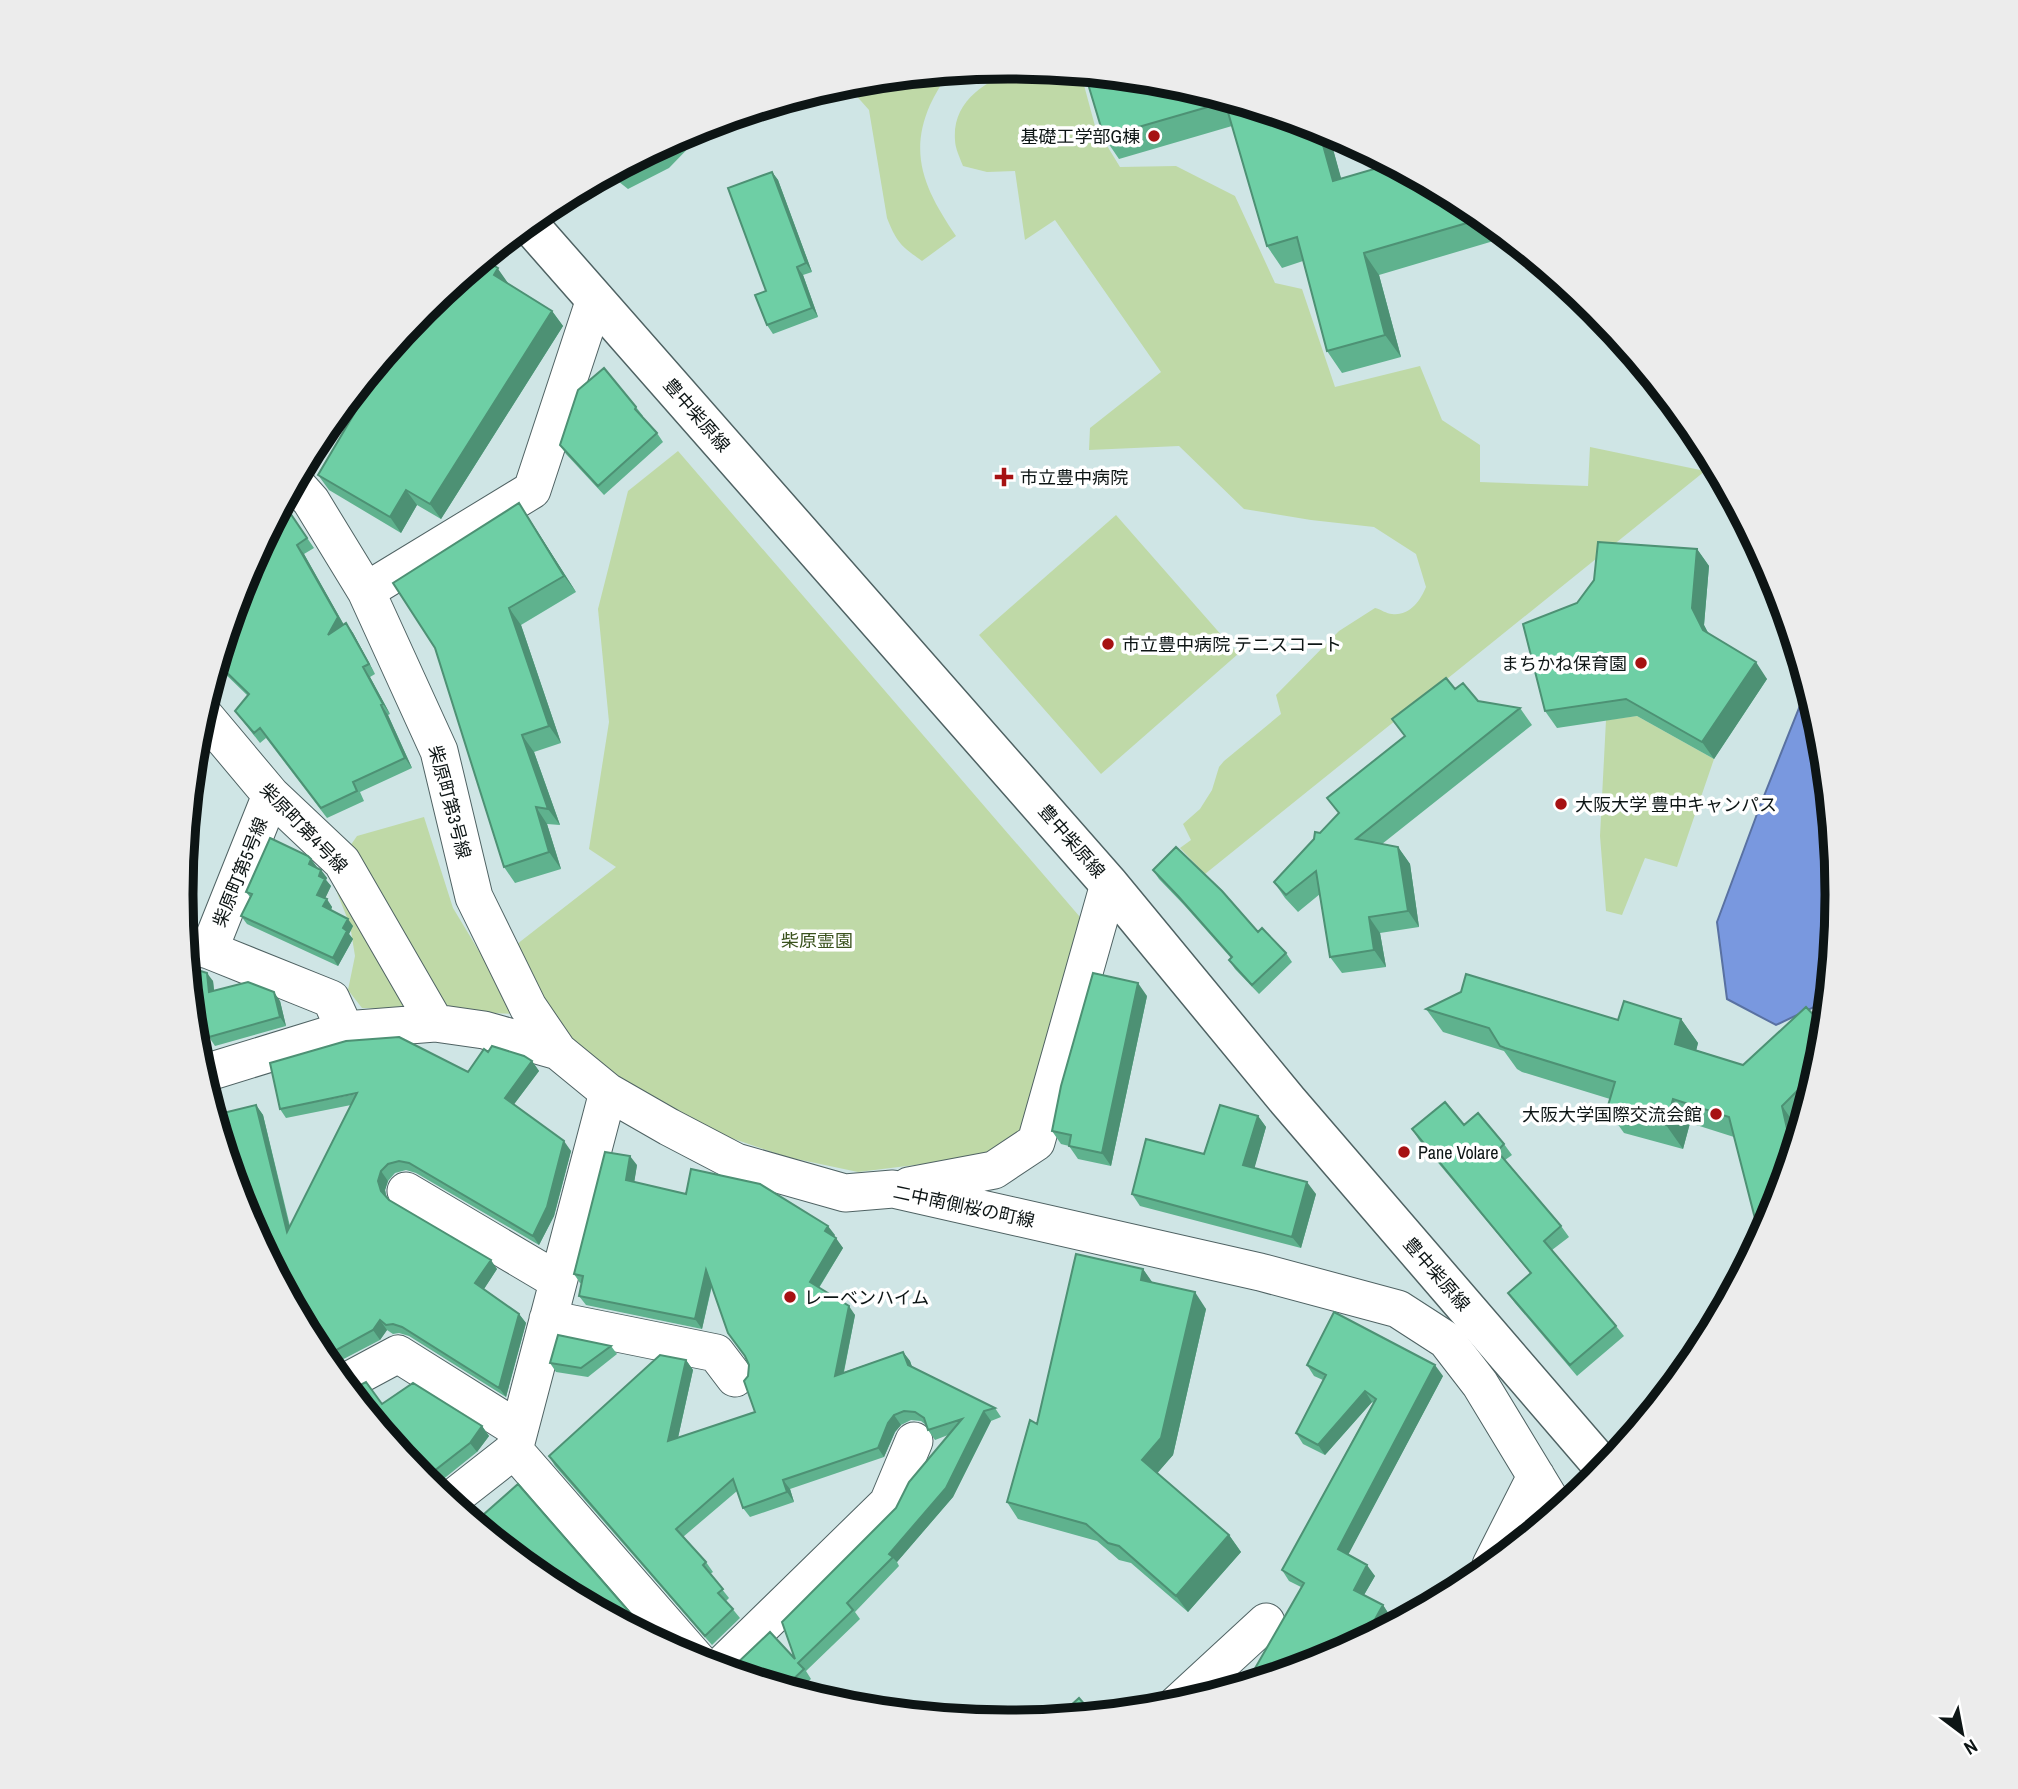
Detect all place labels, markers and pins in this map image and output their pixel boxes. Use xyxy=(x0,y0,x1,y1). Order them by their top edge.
place label: 基礎工学部G棟 xyxy=(1021,124,1140,149)
marker: 基礎工学部G棟 xyxy=(1146,128,1162,144)
place label: 市立豊中病院 xyxy=(1020,465,1128,490)
marker: 市立豊中病院 xyxy=(994,467,1014,487)
place label: 市立豊中病院 テニスコート xyxy=(1122,632,1342,657)
marker: 市立豊中病院 テニスコート xyxy=(1100,636,1116,652)
place label: まちかね保育園 xyxy=(1501,651,1627,676)
marker: まちかね保育園 xyxy=(1633,655,1649,671)
place label: 大阪大学 豊中キャンパス xyxy=(1575,792,1777,817)
marker: 大阪大学 豊中キャンパス xyxy=(1553,796,1569,812)
place label: 大阪大学国際交流会館 xyxy=(1522,1102,1702,1127)
marker: 大阪大学国際交流会館 xyxy=(1708,1106,1724,1122)
place label: Pane Volare xyxy=(1418,1140,1498,1165)
marker: Pane Volare xyxy=(1396,1144,1412,1160)
place label: レーベンハイム xyxy=(804,1285,929,1310)
marker: レーベンハイム xyxy=(782,1289,798,1305)

